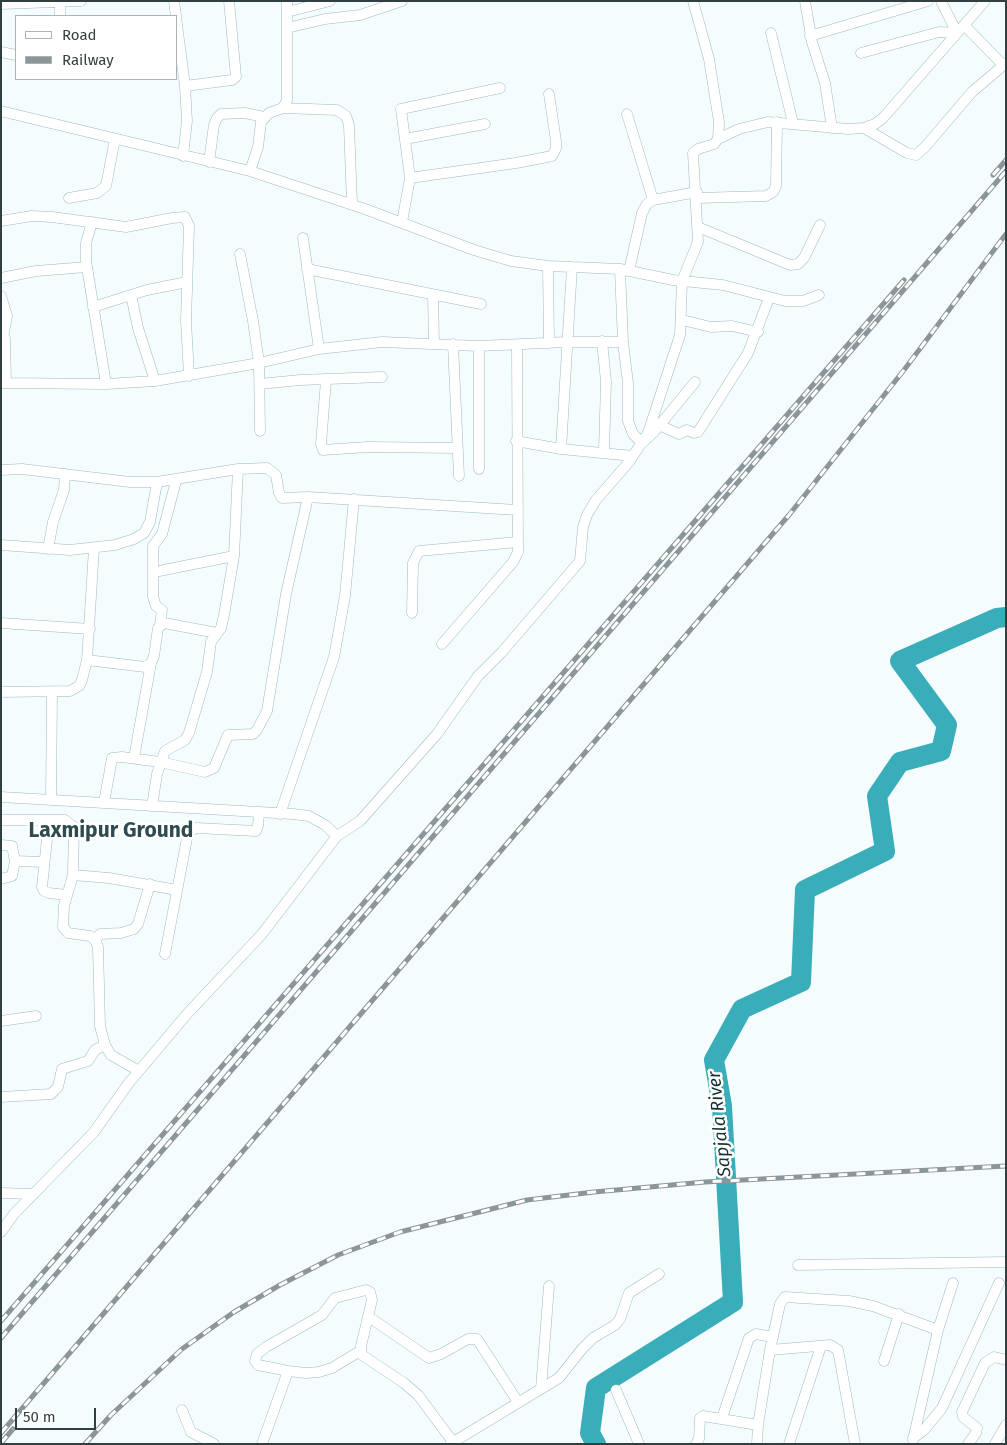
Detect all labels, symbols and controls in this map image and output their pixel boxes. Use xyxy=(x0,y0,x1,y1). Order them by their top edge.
legend xyxy=(15,15,178,80)
text: Road xyxy=(62,26,97,44)
text: Railway xyxy=(62,51,114,69)
district label: Laxmipur Ground xyxy=(29,818,193,844)
water label: Sapjala River xyxy=(704,1070,736,1178)
scale bar xyxy=(18,1398,99,1430)
text: 50 m xyxy=(23,1408,56,1426)

